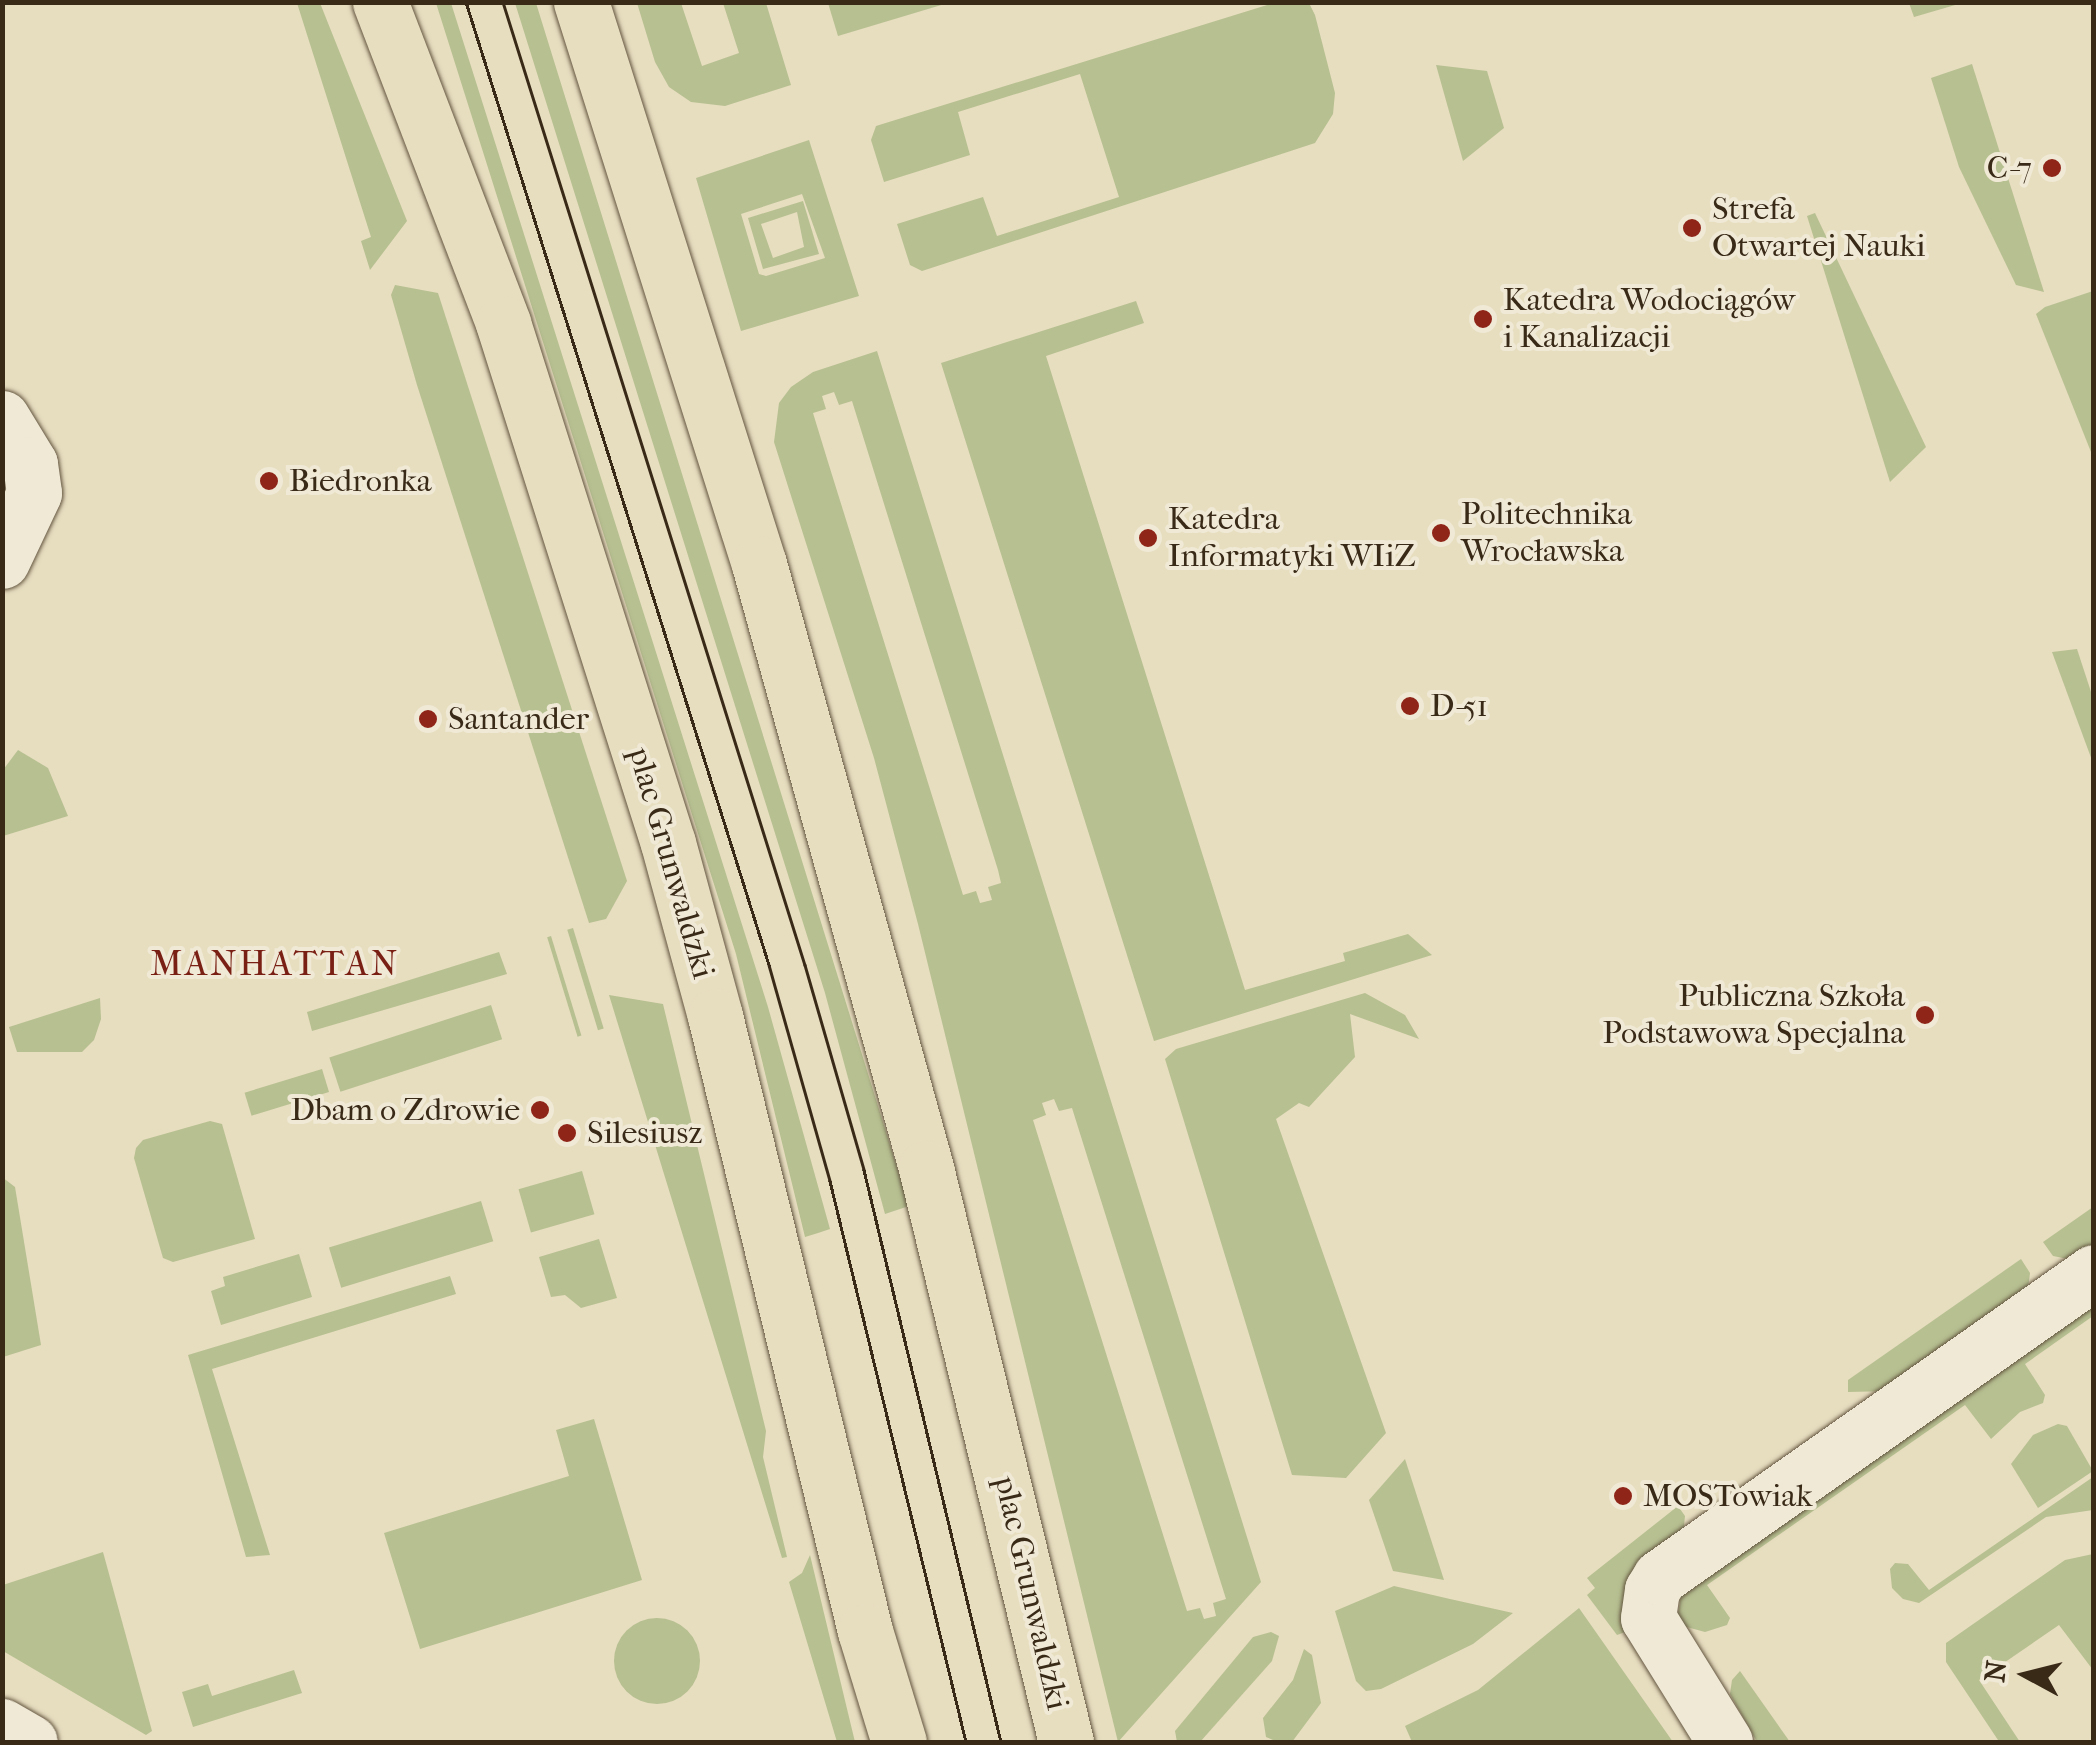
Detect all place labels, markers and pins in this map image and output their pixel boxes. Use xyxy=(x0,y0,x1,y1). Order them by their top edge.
place label: C-7 xyxy=(1987,149,2032,187)
marker: C-7 xyxy=(2041,157,2063,179)
place label: Strefa Otwartej Nauki xyxy=(1712,191,1925,266)
marker: Strefa Otwartej Nauki xyxy=(1681,217,1703,239)
place label: Katedra Wodociągów i Kanalizacji xyxy=(1503,282,1795,357)
marker: Katedra Wodociągów i Kanalizacji xyxy=(1472,308,1494,330)
place label: Biedronka xyxy=(289,462,431,500)
marker: Biedronka xyxy=(258,470,280,492)
place label: Politechnika Wrocławska xyxy=(1461,496,1632,571)
place label: Katedra Informatyki WIiZ xyxy=(1168,501,1416,576)
marker: Politechnika Wrocławska xyxy=(1430,522,1452,544)
marker: Katedra Informatyki WIiZ xyxy=(1137,527,1159,549)
place label: D-51 xyxy=(1430,687,1488,725)
marker: D-51 xyxy=(1399,695,1421,717)
place label: Santander xyxy=(448,700,589,738)
marker: Santander xyxy=(417,708,439,730)
place label: Publiczna Szkoła Podstawowa Specjalna xyxy=(1602,978,1905,1053)
marker: Publiczna Szkoła Podstawowa Specjalna xyxy=(1914,1004,1936,1026)
place label: Dbam o Zdrowie xyxy=(291,1091,520,1129)
marker: Dbam o Zdrowie xyxy=(529,1099,551,1121)
place label: Silesiusz xyxy=(587,1114,702,1152)
marker: Silesiusz xyxy=(556,1122,578,1144)
place label: MOSTowiak xyxy=(1643,1477,1812,1515)
marker: MOSTowiak xyxy=(1612,1485,1634,1507)

